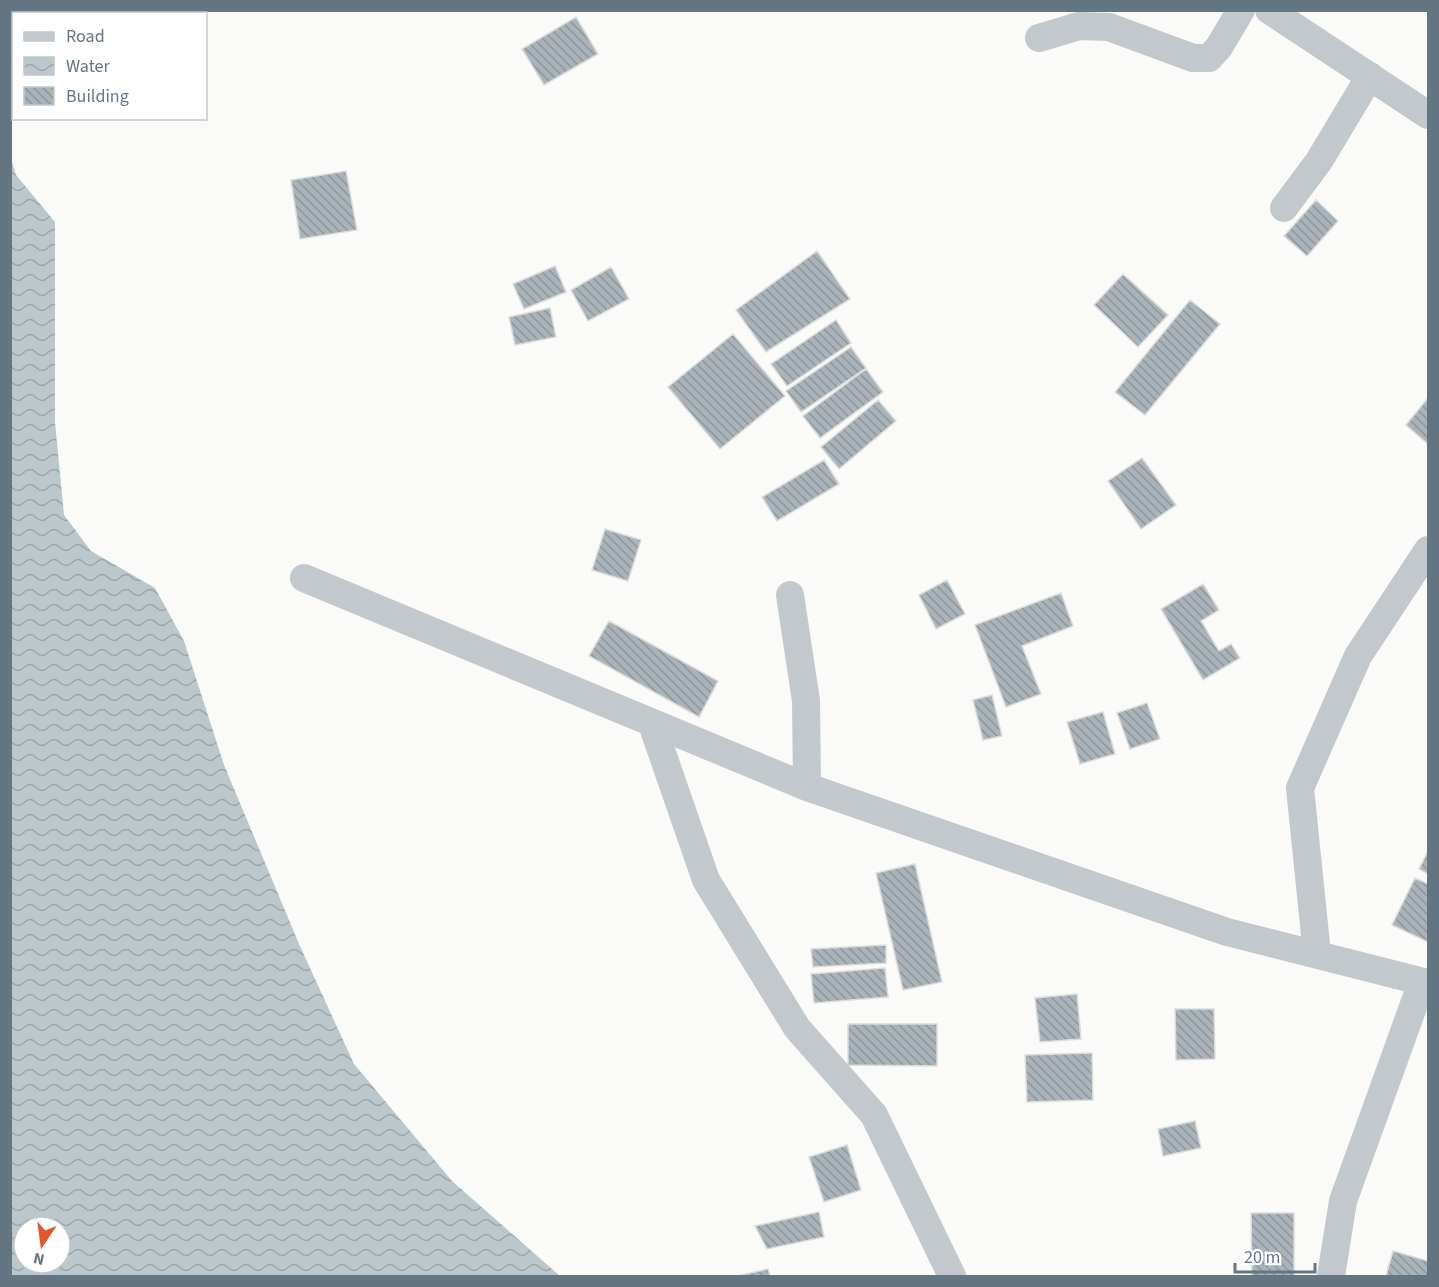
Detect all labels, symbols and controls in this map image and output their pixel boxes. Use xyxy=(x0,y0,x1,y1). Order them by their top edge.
legend xyxy=(12,12,207,120)
text: Road xyxy=(66,24,105,49)
text: Water xyxy=(66,54,110,79)
text: Building xyxy=(66,84,129,109)
north arrow xyxy=(12,1215,72,1275)
scale bar xyxy=(1235,1236,1314,1274)
text: 20 m xyxy=(1244,1245,1280,1270)
text: N xyxy=(31,1247,47,1271)

